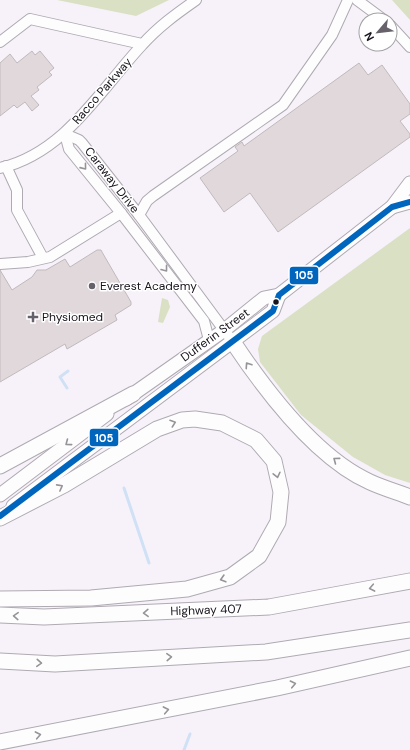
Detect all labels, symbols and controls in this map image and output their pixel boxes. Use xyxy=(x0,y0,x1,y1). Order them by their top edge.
north arrow xyxy=(358,12,398,52)
text: N xyxy=(361,30,377,44)
street label: Racco Parkway xyxy=(69,54,136,128)
street label: Caraway Drive xyxy=(81,144,143,216)
one-way arrow xyxy=(79,162,86,170)
one-way arrow xyxy=(160,264,167,271)
line badge: 105 xyxy=(289,266,319,285)
text: 105 xyxy=(295,268,313,282)
place label: Everest Academy xyxy=(100,278,197,294)
marker: Everest Academy xyxy=(87,281,97,291)
unlabelled marker xyxy=(271,297,281,307)
street label: Dufferin Street xyxy=(177,304,253,365)
place label: Physiomed xyxy=(42,309,103,325)
marker: Physiomed xyxy=(27,311,39,323)
one-way arrow xyxy=(246,363,253,370)
one-way arrow xyxy=(169,419,176,428)
line badge: 105 xyxy=(89,428,119,447)
text: 105 xyxy=(95,431,113,445)
one-way arrow xyxy=(66,438,73,445)
one-way arrow xyxy=(334,458,341,465)
one-way arrow xyxy=(272,471,281,478)
one-way arrow xyxy=(55,484,63,492)
one-way arrow xyxy=(220,574,227,583)
one-way arrow xyxy=(369,583,375,592)
street label: Highway 407 xyxy=(170,601,242,619)
one-way arrow xyxy=(143,608,149,617)
one-way arrow xyxy=(13,611,19,620)
one-way arrow xyxy=(166,653,172,662)
one-way arrow xyxy=(36,659,42,668)
one-way arrow xyxy=(290,681,296,689)
one-way arrow xyxy=(163,706,169,715)
one-way arrow xyxy=(35,731,41,740)

